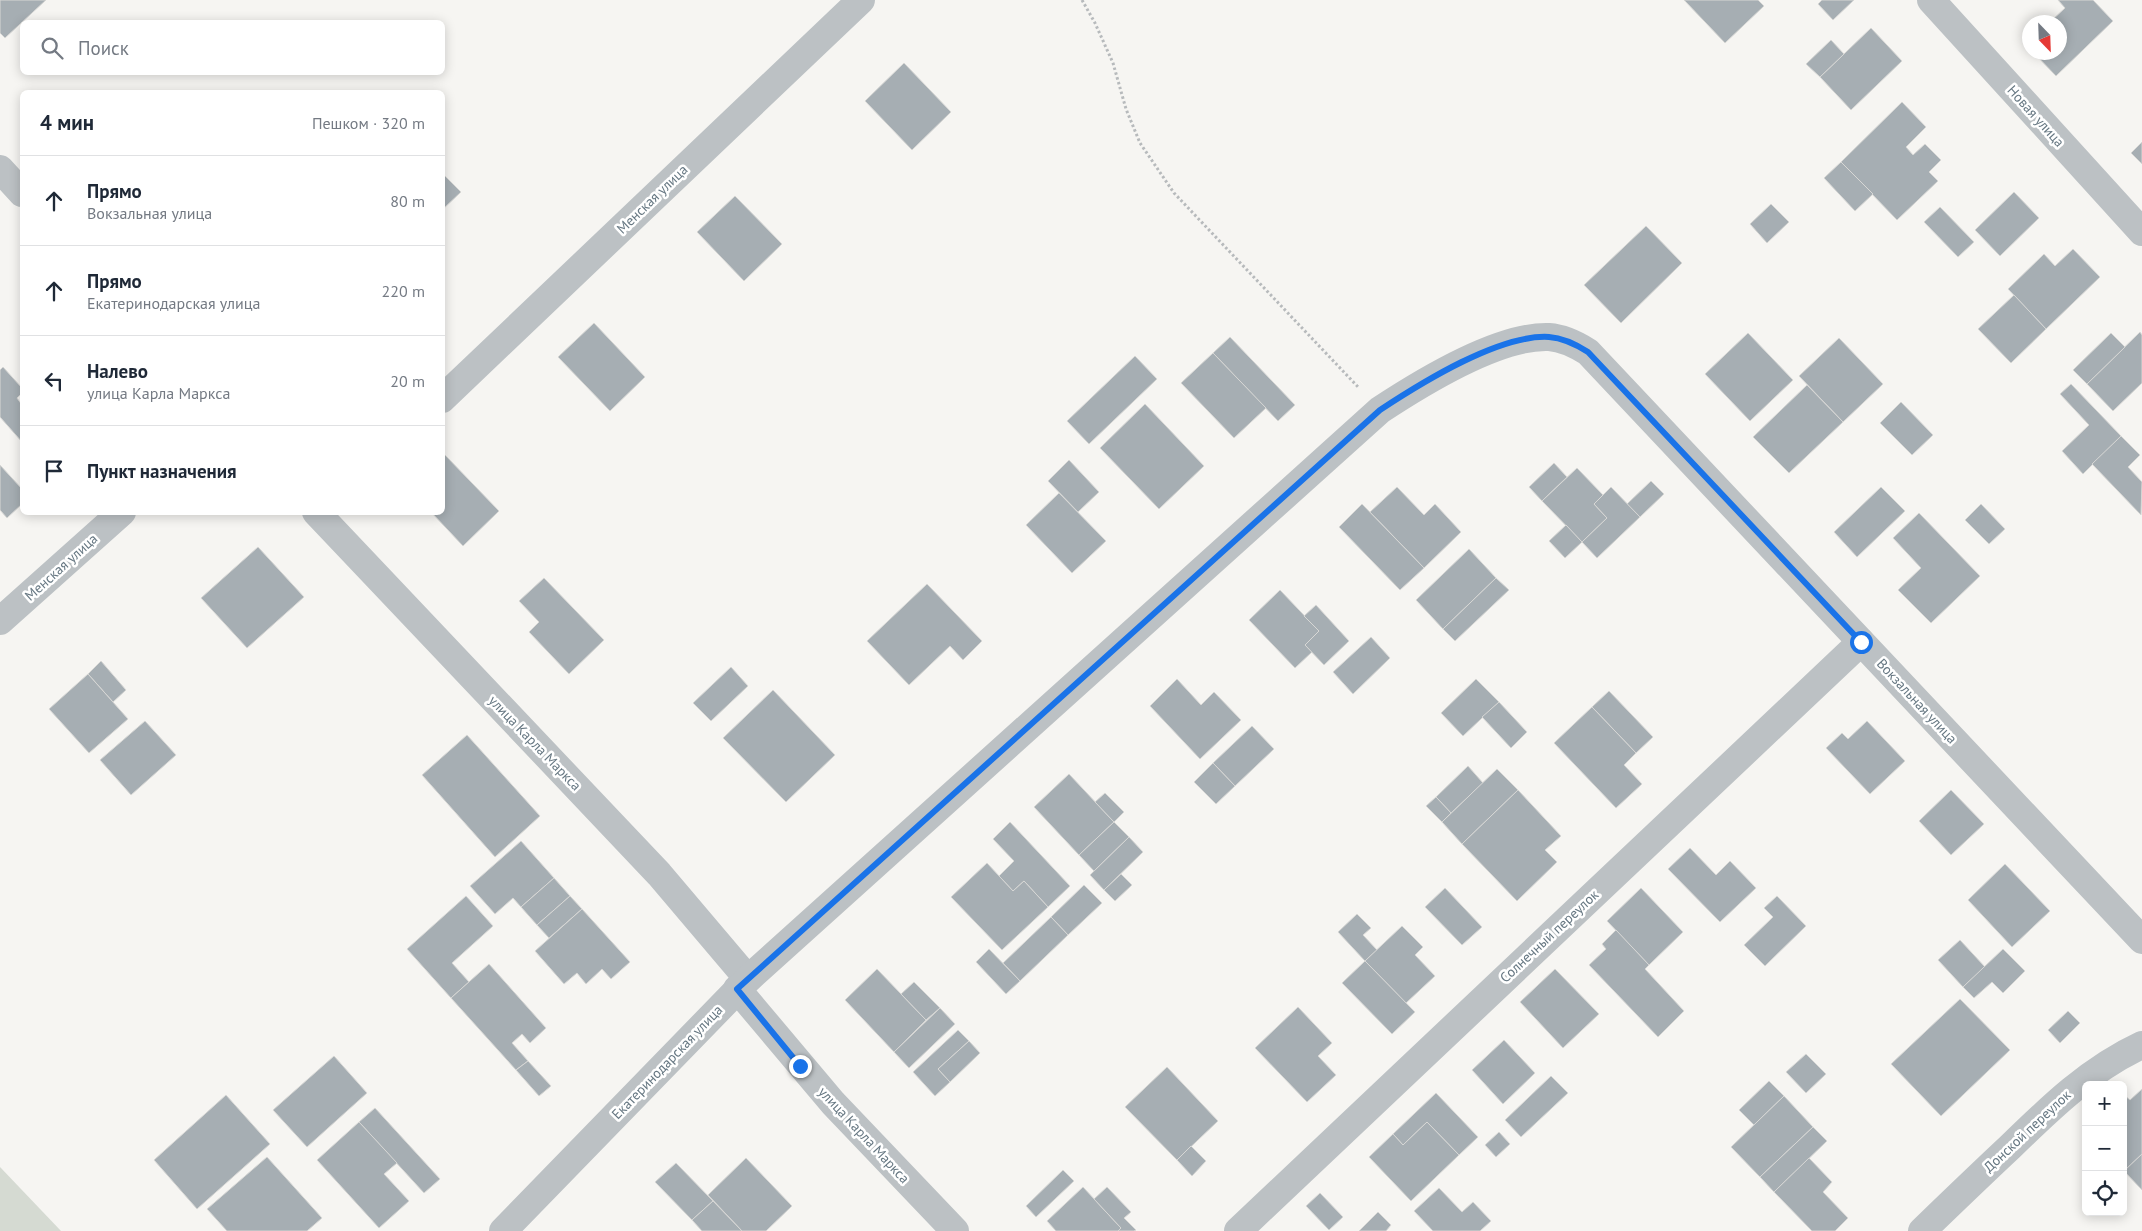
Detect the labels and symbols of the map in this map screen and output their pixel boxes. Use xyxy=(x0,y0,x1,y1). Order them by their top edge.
north arrow xyxy=(2022,15,2067,60)
street label: Новая улица xyxy=(2004,81,2068,151)
street label: Менская улица xyxy=(613,161,691,237)
street label: Менская улица xyxy=(21,530,101,604)
route start xyxy=(1850,631,1873,654)
street label: Вокзальная улица xyxy=(1873,655,1961,747)
street label: улица Карла Маркса xyxy=(485,692,585,794)
street label: Солнечный переулок xyxy=(1496,885,1602,986)
street label: Екатеринодарская улица xyxy=(608,1001,726,1123)
route end xyxy=(789,1055,812,1078)
street label: улица Карла Маркса xyxy=(815,1083,913,1187)
street label: Донской переулок xyxy=(1980,1086,2074,1176)

